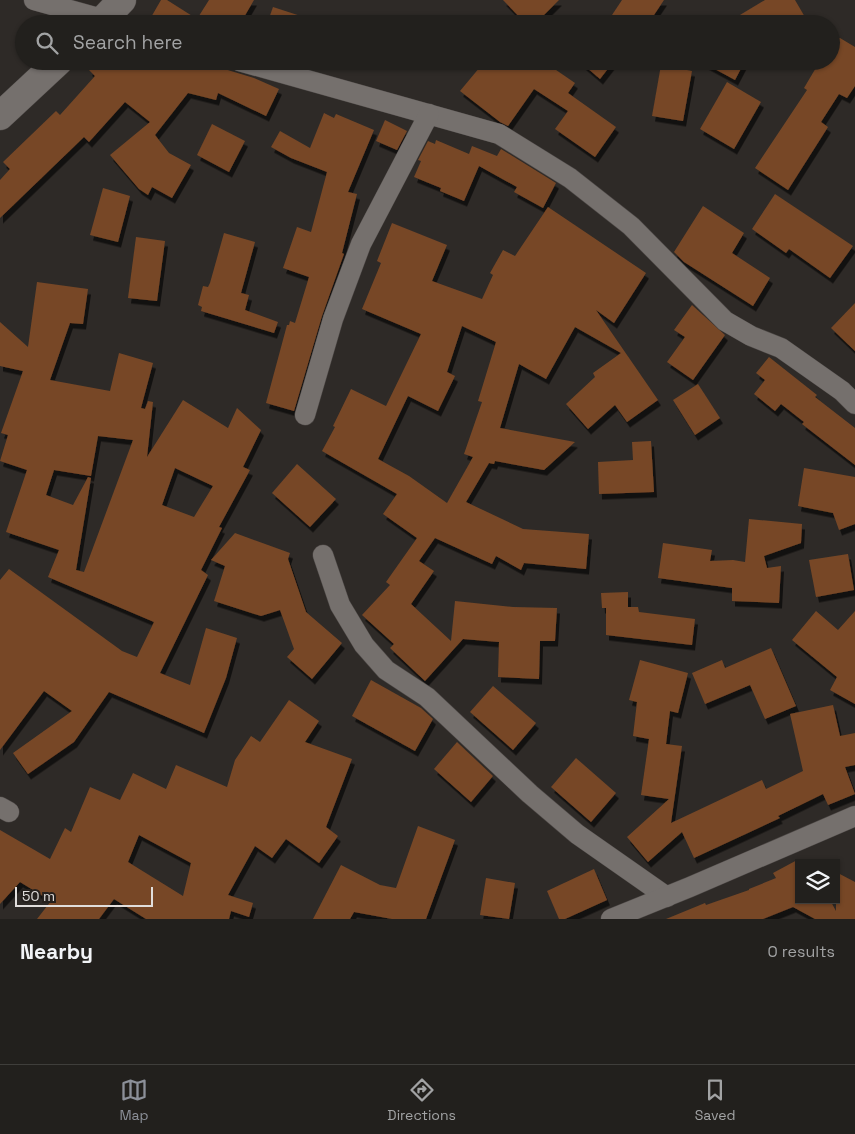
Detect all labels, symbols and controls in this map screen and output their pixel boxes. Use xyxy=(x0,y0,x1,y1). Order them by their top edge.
search box xyxy=(15,15,840,70)
icon: search xyxy=(33,29,61,57)
text: Search here xyxy=(73,30,183,55)
map controls xyxy=(795,859,840,904)
button: layers xyxy=(795,859,840,904)
scale bar xyxy=(15,884,152,907)
text: 50 m xyxy=(22,887,55,905)
text: Nearby xyxy=(20,938,93,965)
text: 0 results xyxy=(767,941,835,962)
tab: Map xyxy=(119,1076,149,1124)
tab: Directions xyxy=(387,1076,456,1124)
tab: Saved xyxy=(695,1076,736,1124)

